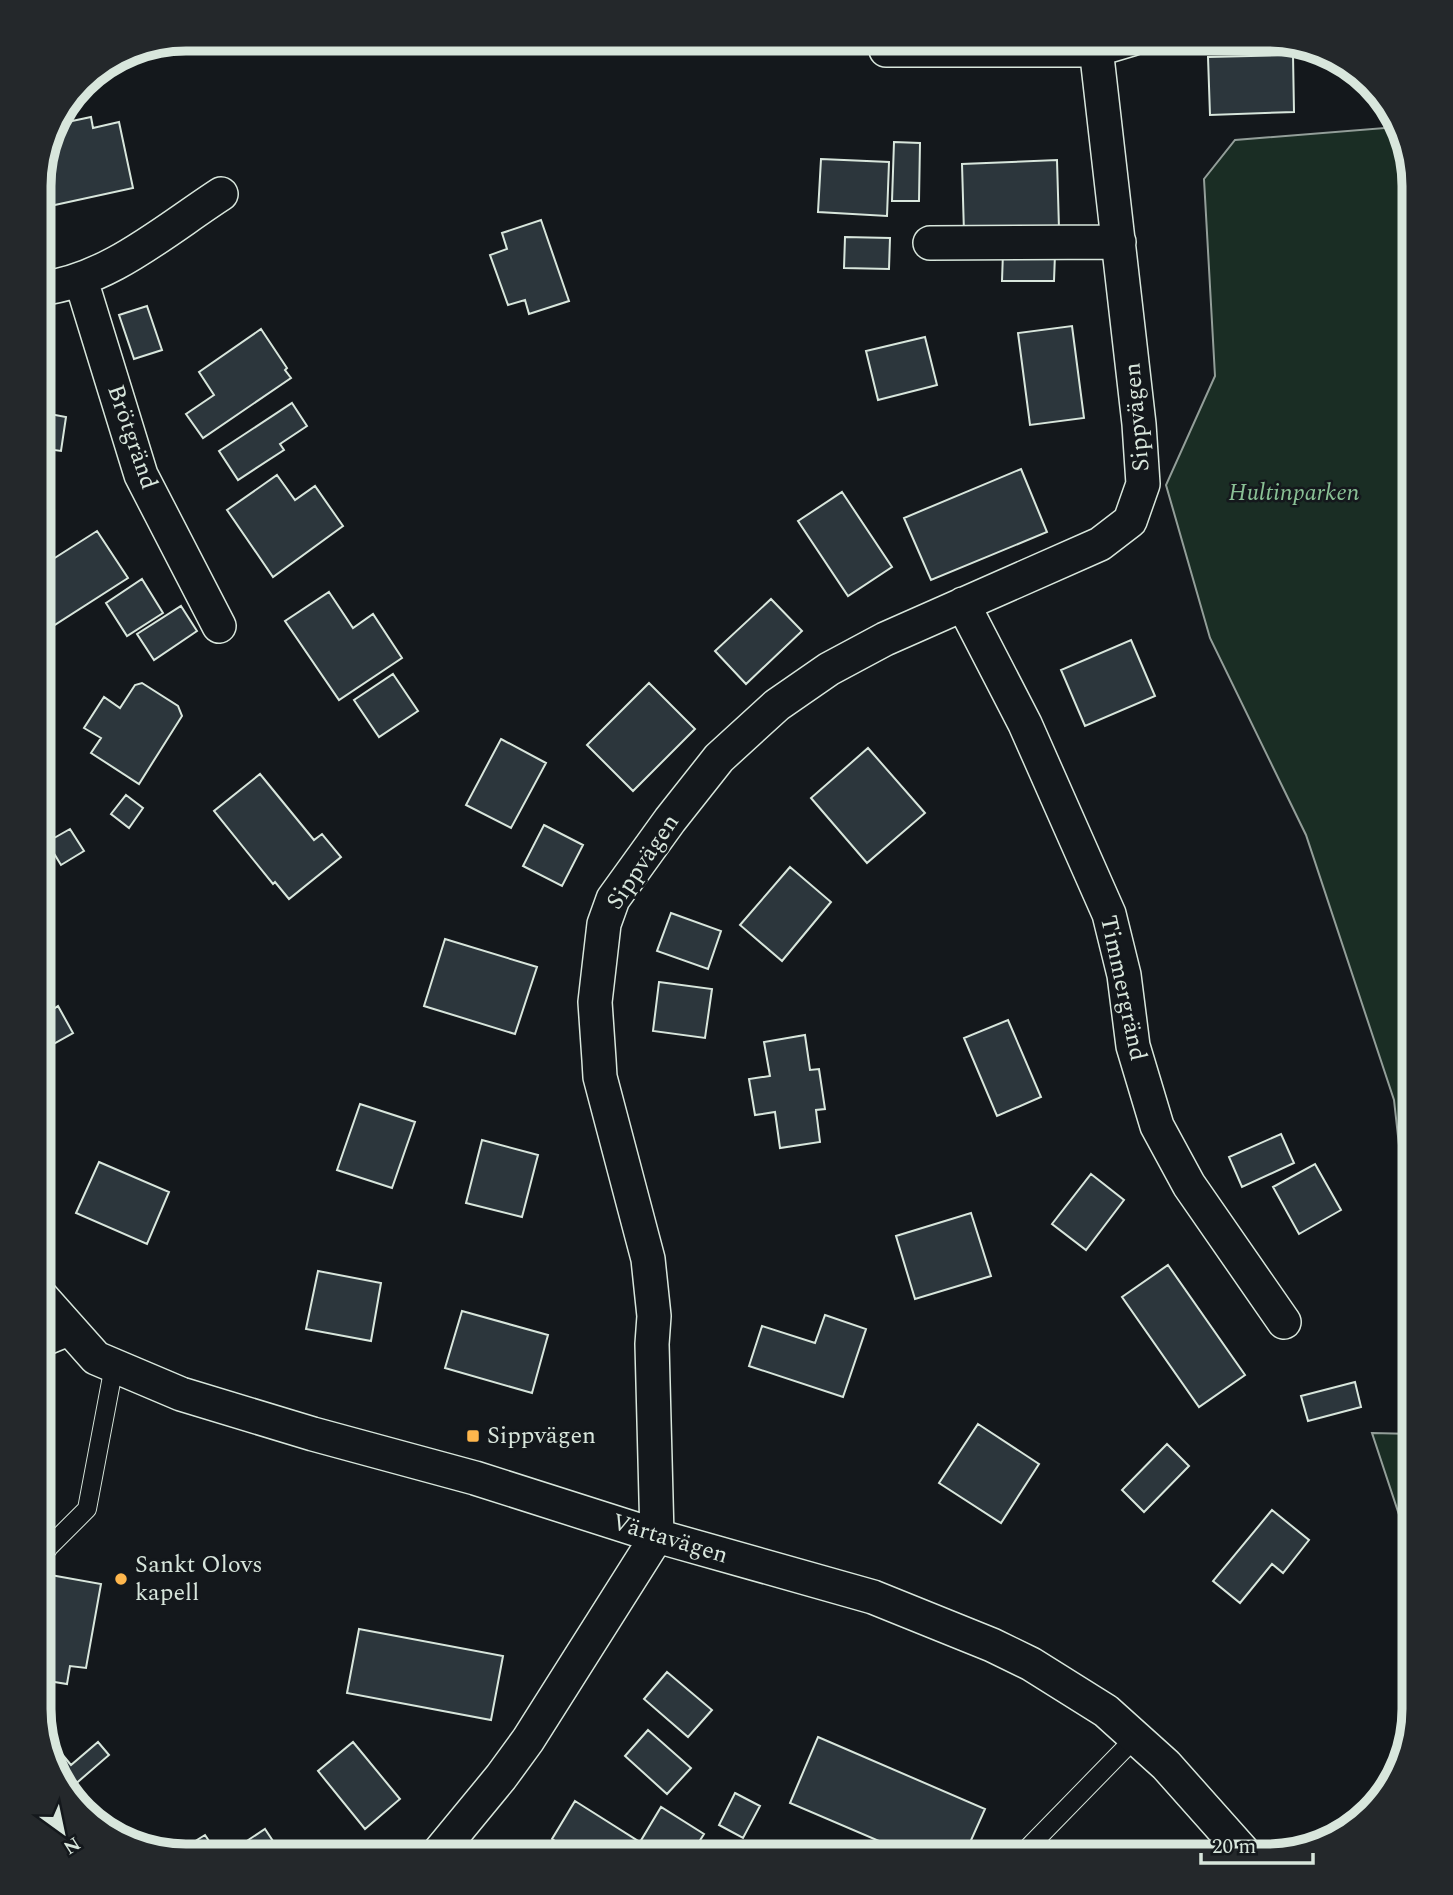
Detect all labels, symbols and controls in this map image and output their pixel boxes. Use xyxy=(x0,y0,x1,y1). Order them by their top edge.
street label: Sippvägen xyxy=(1114,361,1160,473)
street label: Brötgränd xyxy=(97,380,167,494)
park label: Hultinparken xyxy=(1228,475,1360,511)
street label: Sippvägen xyxy=(598,807,688,917)
street label: Timmergränd xyxy=(1090,912,1156,1064)
place label: Sippvägen xyxy=(487,1418,596,1454)
marker: Sippvägen xyxy=(465,1428,481,1444)
street label: Värtavägen xyxy=(608,1504,732,1574)
place label: Sankt Olovs kapell xyxy=(135,1547,263,1611)
marker: Sankt Olovs kapell xyxy=(113,1571,129,1587)
north arrow xyxy=(28,1797,98,1867)
scale bar xyxy=(1201,1822,1313,1866)
text: N xyxy=(57,1829,86,1861)
text: 20 m xyxy=(1212,1831,1256,1863)

